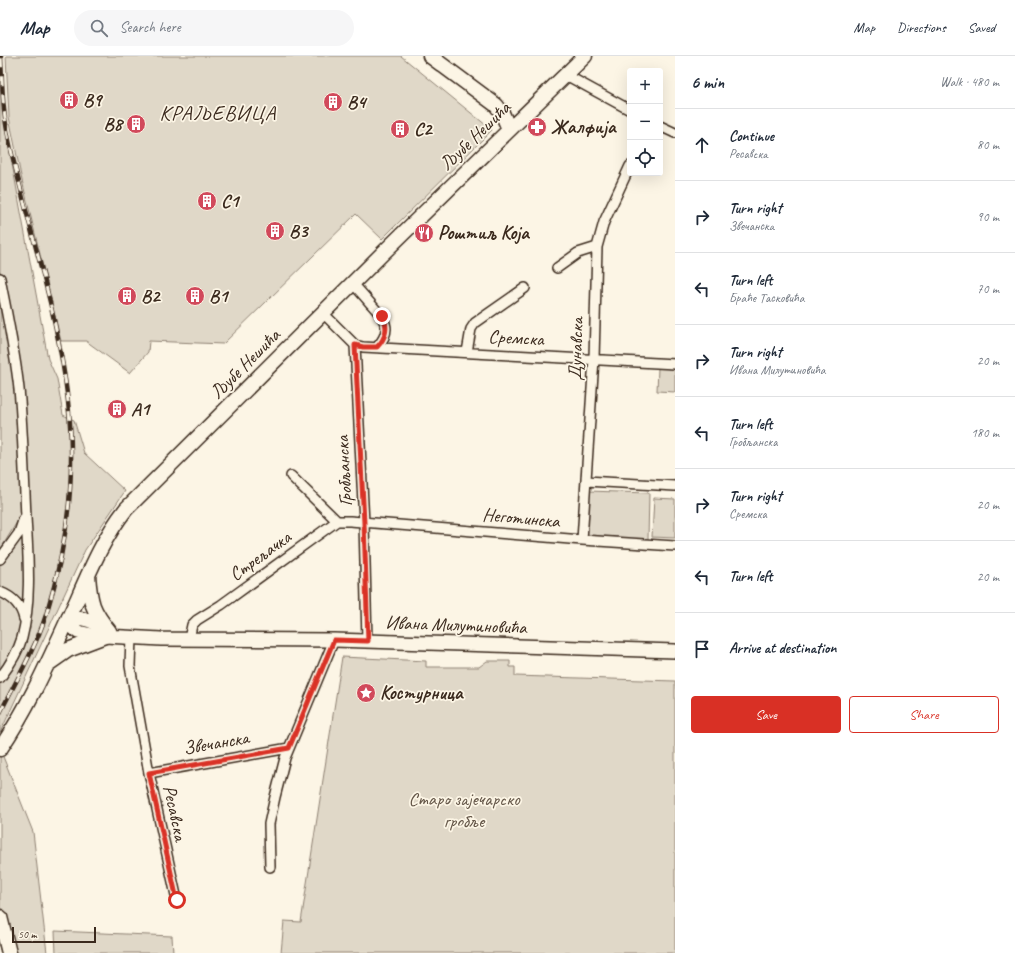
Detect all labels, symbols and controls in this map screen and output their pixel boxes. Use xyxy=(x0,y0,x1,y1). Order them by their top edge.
search box xyxy=(74,10,354,46)
text: Map xyxy=(20,16,50,40)
icon: search xyxy=(88,17,110,39)
text: Search here xyxy=(120,18,181,37)
text: Map xyxy=(854,19,875,36)
text: Directions xyxy=(897,19,946,36)
text: Saved xyxy=(968,19,995,36)
map controls xyxy=(627,68,663,176)
button: + xyxy=(627,68,663,104)
text: 6 min xyxy=(691,72,724,93)
text: Walk · 480 m xyxy=(940,74,999,90)
place label: B9 xyxy=(83,88,104,112)
building icon: B9 xyxy=(58,89,80,111)
place label: B4 xyxy=(347,90,368,114)
building icon: B4 xyxy=(322,91,344,113)
street label: Љубе Нешића xyxy=(434,95,517,176)
district label: КРАЉЕВИЦА xyxy=(160,100,277,126)
button: − xyxy=(627,104,663,140)
place label: B8 xyxy=(104,112,124,136)
building icon: B8 xyxy=(125,113,147,135)
place label: Жалфија xyxy=(551,115,617,139)
pharmacy icon: Жалфија xyxy=(526,116,548,138)
place label: C2 xyxy=(414,117,434,141)
building icon: C2 xyxy=(389,118,411,140)
text: Continue xyxy=(729,127,774,146)
icon: ahead xyxy=(691,134,713,156)
text: 80 m xyxy=(977,137,999,153)
button: locate xyxy=(627,140,663,176)
text: Ресавска xyxy=(729,146,768,162)
place label: C1 xyxy=(221,189,241,213)
building icon: C1 xyxy=(196,190,218,212)
text: Turn right xyxy=(729,199,782,218)
icon: right xyxy=(691,206,713,228)
text: 90 m xyxy=(977,209,999,225)
text: Звечанска xyxy=(729,218,774,234)
place label: B3 xyxy=(289,219,310,243)
building icon: B3 xyxy=(264,220,286,242)
place label: Роштиљ Која xyxy=(438,221,530,245)
restaurant icon: Роштиљ Која xyxy=(413,222,435,244)
text: Turn left xyxy=(729,271,772,290)
icon: left xyxy=(691,278,713,300)
text: 70 m xyxy=(977,281,999,297)
place label: B2 xyxy=(141,284,162,308)
place label: B1 xyxy=(209,284,230,308)
building icon: B2 xyxy=(116,285,138,307)
building icon: B1 xyxy=(184,285,206,307)
text: Браће Тасковића xyxy=(729,290,804,306)
route end xyxy=(373,307,391,325)
street label: Дунавска xyxy=(563,315,589,381)
street label: Љубе Нешића xyxy=(205,322,287,404)
street label: Сремска xyxy=(488,325,546,352)
text: Turn right xyxy=(729,343,782,362)
icon: right xyxy=(691,350,713,372)
text: 20 m xyxy=(977,353,999,369)
text: Ивана Милутиновића xyxy=(729,362,825,378)
place label: A1 xyxy=(131,397,152,421)
building icon: A1 xyxy=(106,398,128,420)
text: Turn left xyxy=(729,415,772,434)
icon: left xyxy=(691,422,713,444)
text: 180 m xyxy=(971,425,999,441)
street label: Гробљанска xyxy=(330,434,358,507)
text: Гробљанска xyxy=(729,434,778,450)
text: Turn right xyxy=(729,487,782,506)
icon: right xyxy=(691,494,713,516)
text: 20 m xyxy=(977,497,999,513)
street label: Неготинска xyxy=(482,503,562,533)
text: Сремска xyxy=(729,506,767,522)
street label: Стрељачка xyxy=(224,525,297,586)
icon: left xyxy=(691,566,713,588)
text: Turn left xyxy=(729,567,772,586)
text: 20 m xyxy=(977,569,999,585)
street label: Ивана Милутиновића xyxy=(385,611,529,640)
icon: arrive xyxy=(691,638,713,660)
text: Arrive at destination xyxy=(729,639,836,658)
place label: Костурница xyxy=(380,681,464,705)
place icon: Костурница xyxy=(355,682,377,704)
button: Save xyxy=(691,696,841,733)
button: Share xyxy=(849,696,999,733)
street label: Звечанска xyxy=(181,725,253,761)
street label: Ресавска xyxy=(157,783,193,845)
park label: Старо зајечарско гробље xyxy=(408,787,521,833)
route start xyxy=(168,891,186,909)
scale bar xyxy=(12,925,96,944)
text: 50 m xyxy=(18,927,37,941)

